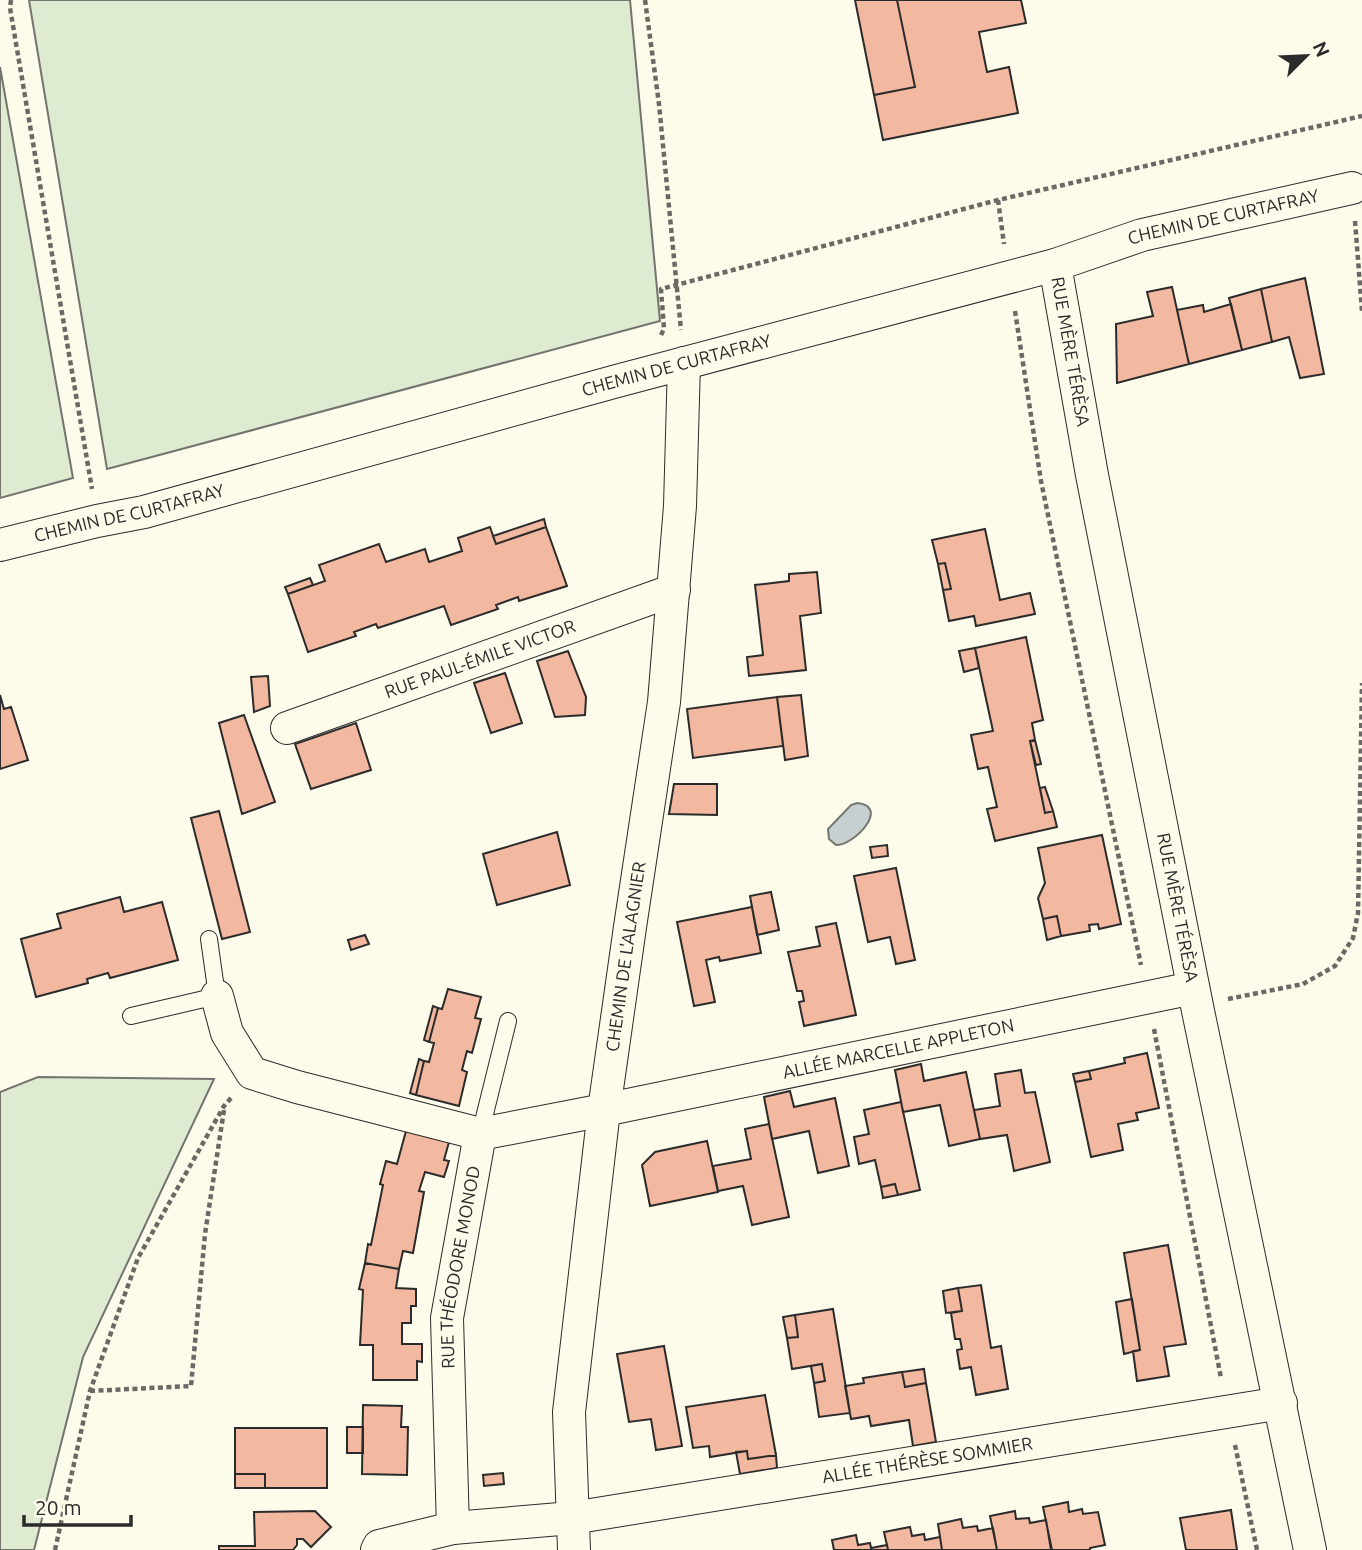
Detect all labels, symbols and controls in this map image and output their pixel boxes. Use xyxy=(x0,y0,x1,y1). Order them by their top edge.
north arrow xyxy=(1271,21,1341,91)
text: N xyxy=(1309,38,1334,60)
street label: CHEMIN DE CURTAFRAY xyxy=(1125,185,1321,248)
street label: RUE MÈRE TÉRÈSA xyxy=(1048,275,1094,428)
street label: CHEMIN DE CURTAFRAY xyxy=(579,329,774,399)
street label: CHEMIN DE CURTAFRAY xyxy=(32,479,227,545)
street label: RUE PAUL-ÉMILE VICTOR xyxy=(382,615,578,701)
street label: RUE MÈRE TÉRÈSA xyxy=(1154,831,1203,984)
street label: CHEMIN DE L'ALAGNIER xyxy=(601,860,649,1053)
street label: ALLÉE MARCELLE APPLETON xyxy=(781,1014,1016,1082)
street label: RUE THÉODORE MONOD xyxy=(436,1164,483,1369)
street label: ALLÉE THÉRÈSE SOMMIER xyxy=(821,1432,1034,1486)
scale bar xyxy=(24,1484,131,1528)
text: 20 m xyxy=(35,1495,82,1519)

